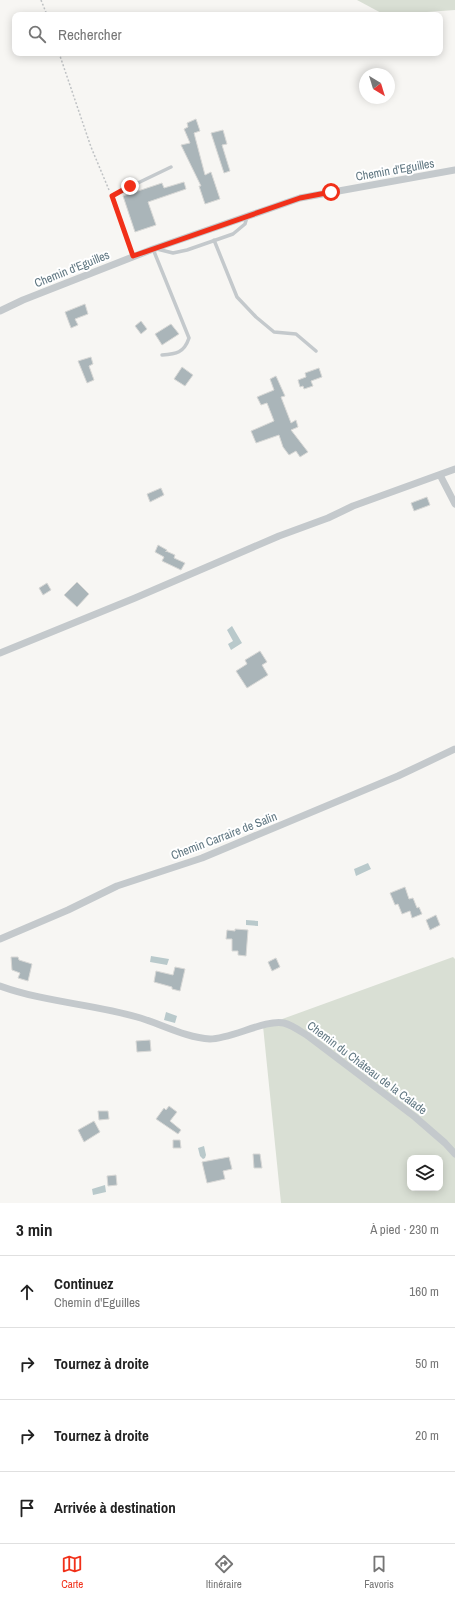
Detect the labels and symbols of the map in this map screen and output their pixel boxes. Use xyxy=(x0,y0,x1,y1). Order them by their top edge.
north arrow xyxy=(359,68,395,104)
street label: Chemin d'Eguilles xyxy=(354,155,436,185)
route end xyxy=(121,177,139,195)
route start xyxy=(322,183,340,201)
street label: Chemin d'Eguilles xyxy=(32,247,112,291)
street label: Chemin Carraire de Salin xyxy=(169,808,279,864)
street label: Chemin du Château de la Calade xyxy=(304,1018,430,1118)

